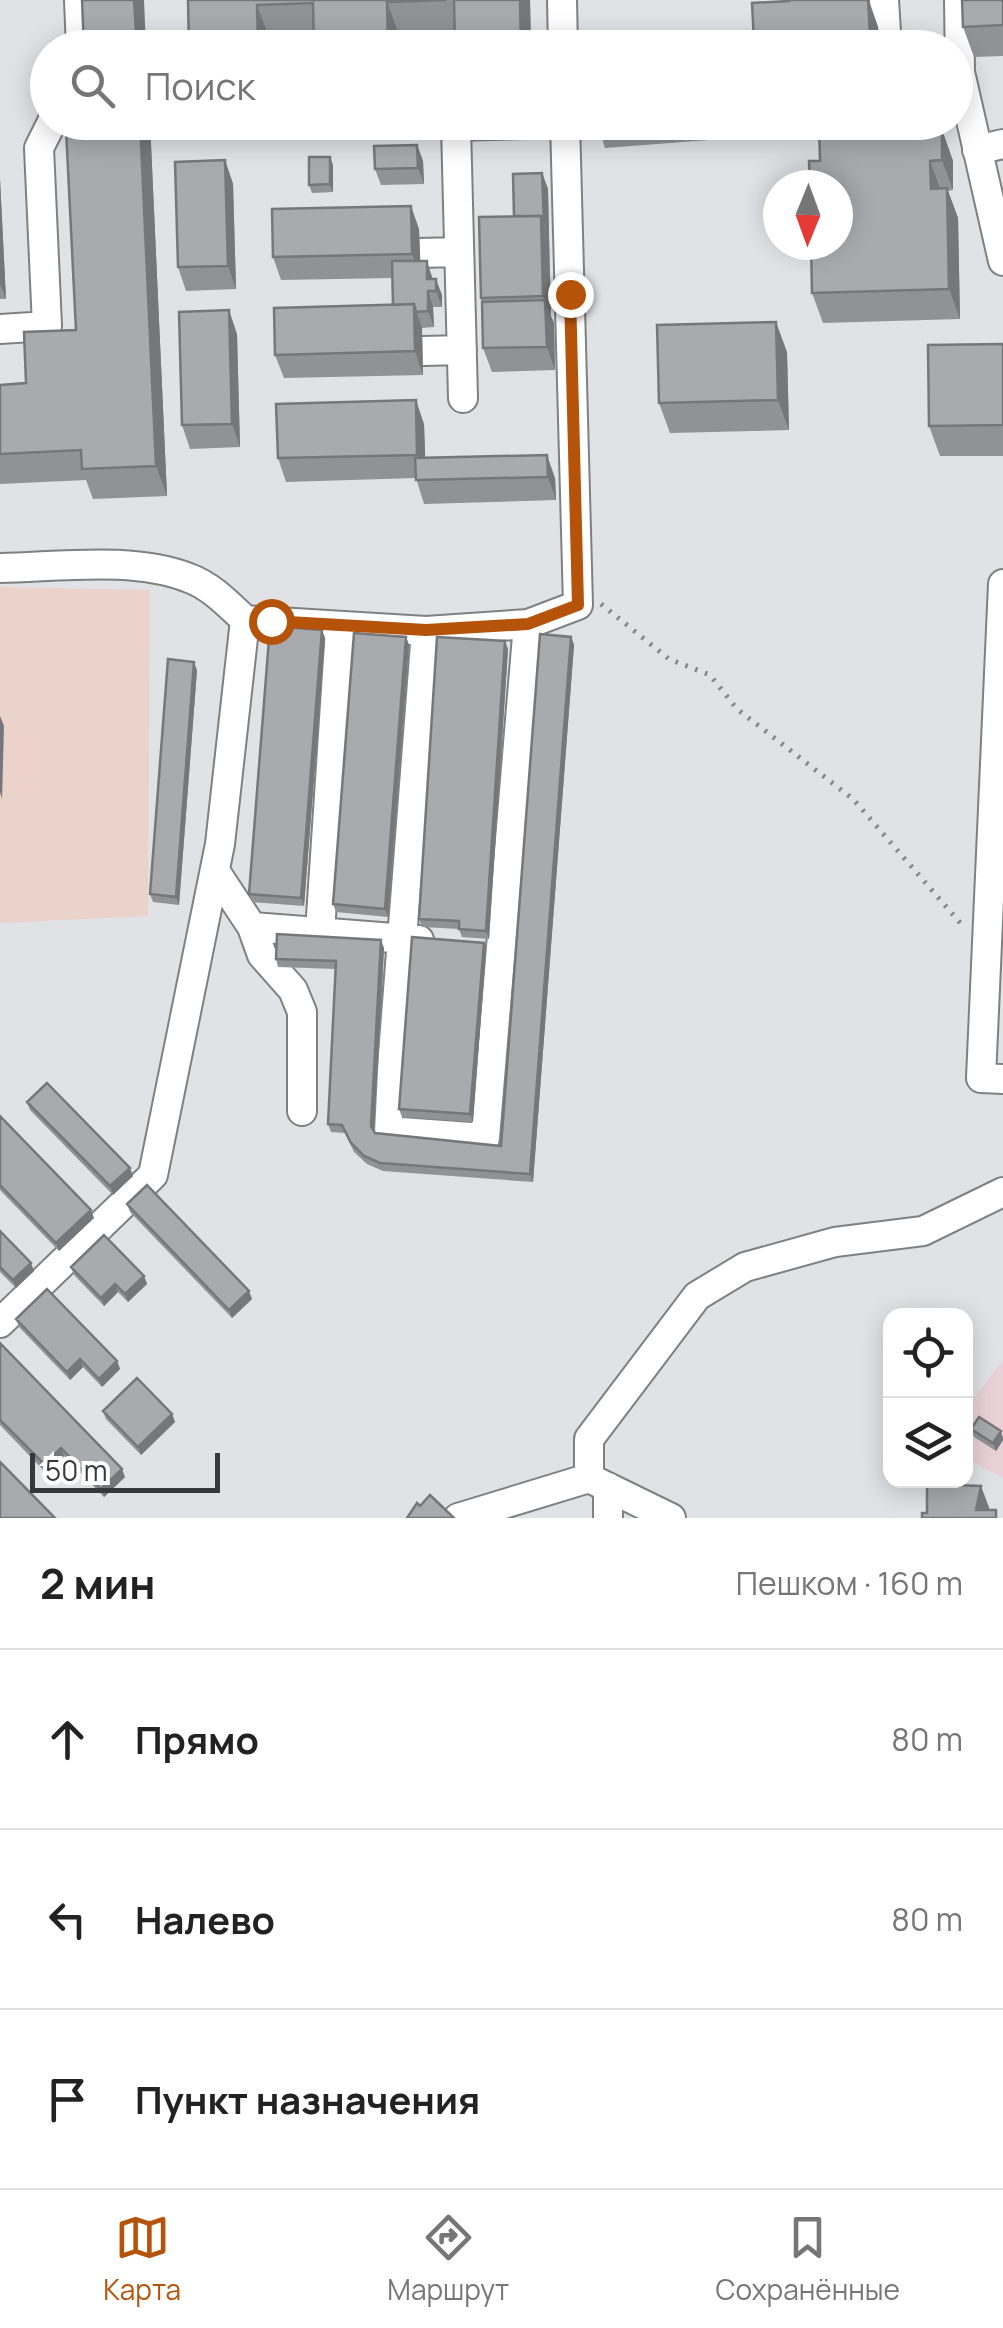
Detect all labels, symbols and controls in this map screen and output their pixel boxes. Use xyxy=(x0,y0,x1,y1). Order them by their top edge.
search box xyxy=(30,30,973,140)
icon: search xyxy=(65,58,120,113)
text: Поиск xyxy=(145,59,255,111)
north arrow xyxy=(763,170,853,260)
route end xyxy=(548,272,594,318)
route start xyxy=(249,599,295,645)
map controls xyxy=(883,1308,973,1488)
button: locate xyxy=(883,1308,973,1398)
button: layers xyxy=(883,1398,973,1488)
scale bar xyxy=(30,1448,220,1492)
text: 50 m xyxy=(45,1451,108,1489)
text: 2 мин xyxy=(40,1554,156,1612)
text: Пешком · 160 m xyxy=(736,1561,963,1605)
icon: ahead xyxy=(40,1712,95,1767)
text: Прямо xyxy=(135,1713,259,1765)
text: 80 m xyxy=(891,1717,963,1761)
icon: left xyxy=(40,1892,95,1947)
text: Налево xyxy=(135,1893,275,1945)
text: 80 m xyxy=(891,1897,963,1941)
icon: arrive xyxy=(40,2072,95,2127)
text: Пункт назначения xyxy=(135,2073,480,2125)
tab: Карта xyxy=(103,2210,181,2308)
tab: Маршрут xyxy=(387,2210,509,2308)
tab: Сохранённые xyxy=(716,2210,900,2308)

